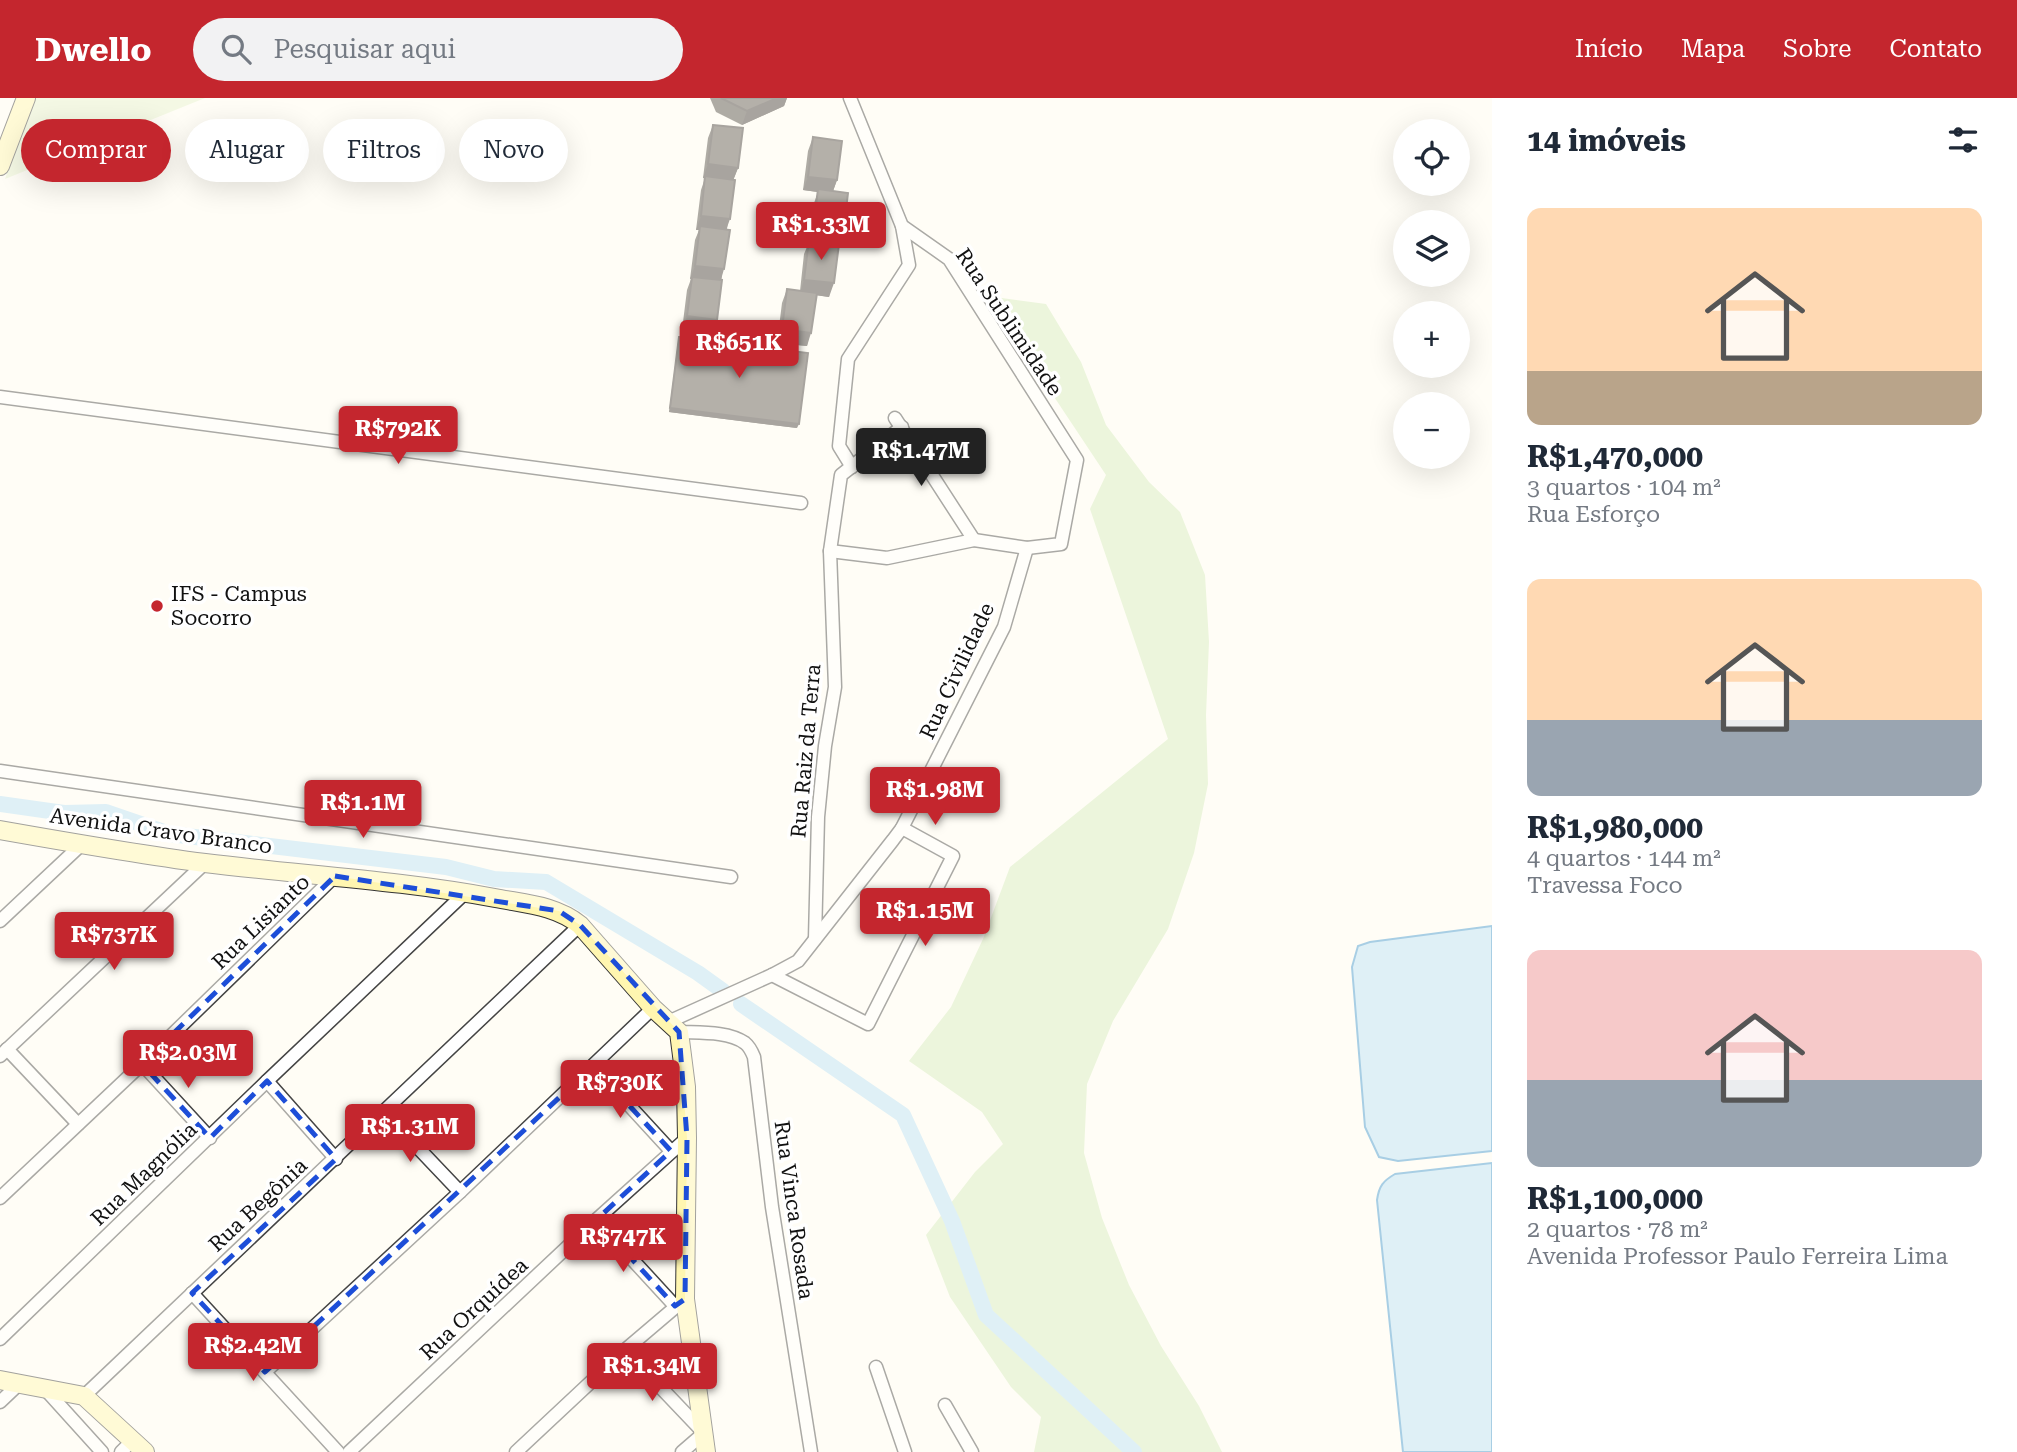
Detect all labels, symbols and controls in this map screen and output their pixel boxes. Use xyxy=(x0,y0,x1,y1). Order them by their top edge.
search box xyxy=(193,18,683,81)
text: Dwello xyxy=(35,30,151,69)
icon: search xyxy=(217,30,255,68)
text: Pesquisar aqui xyxy=(273,34,456,64)
text: Início xyxy=(1575,35,1643,63)
text: Mapa xyxy=(1681,35,1745,63)
text: Sobre xyxy=(1783,35,1851,63)
text: Contato xyxy=(1889,35,1982,63)
chip: Comprar xyxy=(21,119,171,182)
chip: Alugar xyxy=(185,119,309,182)
chip: Filtros xyxy=(323,119,445,182)
chip: Novo xyxy=(459,119,568,182)
map controls xyxy=(1393,119,1470,469)
button: locate xyxy=(1393,119,1470,196)
icon: filters xyxy=(1944,121,1982,159)
text: 14 imóveis xyxy=(1527,123,1686,158)
pin: R$1.33M xyxy=(756,202,886,262)
button: layers xyxy=(1393,210,1470,287)
text: R$1.33M xyxy=(772,211,870,238)
street label: Rua Sublimidade xyxy=(951,244,1067,400)
icon: home xyxy=(1692,253,1818,379)
button: + xyxy=(1393,301,1470,378)
pin: R$651K xyxy=(682,320,796,380)
text: R$651K xyxy=(696,329,782,356)
button: − xyxy=(1393,392,1470,469)
pin: R$792K xyxy=(341,406,455,466)
text: R$792K xyxy=(355,415,441,442)
pin: R$1.47M xyxy=(856,428,986,488)
text: R$1.47M xyxy=(872,437,970,464)
text: R$1,470,000 xyxy=(1527,439,1703,474)
text: 3 quartos · 104 m² xyxy=(1527,474,1721,501)
text: Rua Esforço xyxy=(1527,501,1660,528)
place label: IFS - Campus Socorro xyxy=(171,582,307,630)
marker: IFS - Campus Socorro xyxy=(149,598,165,614)
street label: Rua Civilidade xyxy=(915,599,999,743)
icon: home xyxy=(1692,624,1818,750)
street label: Rua Raiz da Terra xyxy=(786,662,826,839)
pin: R$1.98M xyxy=(870,768,1000,827)
text: R$1.98M xyxy=(886,776,984,803)
pin: R$1.1M xyxy=(306,780,420,840)
text: R$1.1M xyxy=(320,789,406,816)
street label: Avenida Cravo Branco xyxy=(48,804,274,858)
text: R$1,980,000 xyxy=(1527,810,1703,845)
text: 4 quartos · 144 m² xyxy=(1527,845,1721,872)
street label: Rua Lisianto xyxy=(207,870,315,974)
text: Travessa Foco xyxy=(1527,872,1683,899)
pin: R$1.15M xyxy=(860,888,990,948)
text: R$1.15M xyxy=(876,897,974,924)
pin: R$737K xyxy=(57,912,171,972)
text: R$737K xyxy=(71,921,157,948)
icon: home xyxy=(1692,995,1818,1121)
pin: R$2.03M xyxy=(123,1030,253,1090)
text: R$2.03M xyxy=(139,1039,237,1066)
pin: R$730K xyxy=(563,1060,677,1120)
text: R$730K xyxy=(577,1069,663,1096)
pin: R$1.31M xyxy=(345,1104,475,1164)
text: R$1.31M xyxy=(361,1113,459,1140)
street label: Rua Magnólia xyxy=(86,1117,202,1231)
street label: Rua Vinca Rosada xyxy=(770,1119,819,1302)
street label: Rua Begônia xyxy=(204,1153,313,1257)
text: R$1,100,000 xyxy=(1527,1181,1703,1216)
pin: R$747K xyxy=(566,1214,680,1274)
text: 2 quartos · 78 m² xyxy=(1527,1216,1708,1243)
text: R$747K xyxy=(580,1223,666,1250)
text: Avenida Professor Paulo Ferreira Lima xyxy=(1527,1243,1948,1270)
street label: Rua Orquídea xyxy=(415,1253,533,1365)
pin: R$2.42M xyxy=(188,1324,318,1383)
text: R$2.42M xyxy=(204,1332,302,1359)
pin: R$1.34M xyxy=(587,1344,717,1403)
text: R$1.34M xyxy=(603,1352,701,1379)

